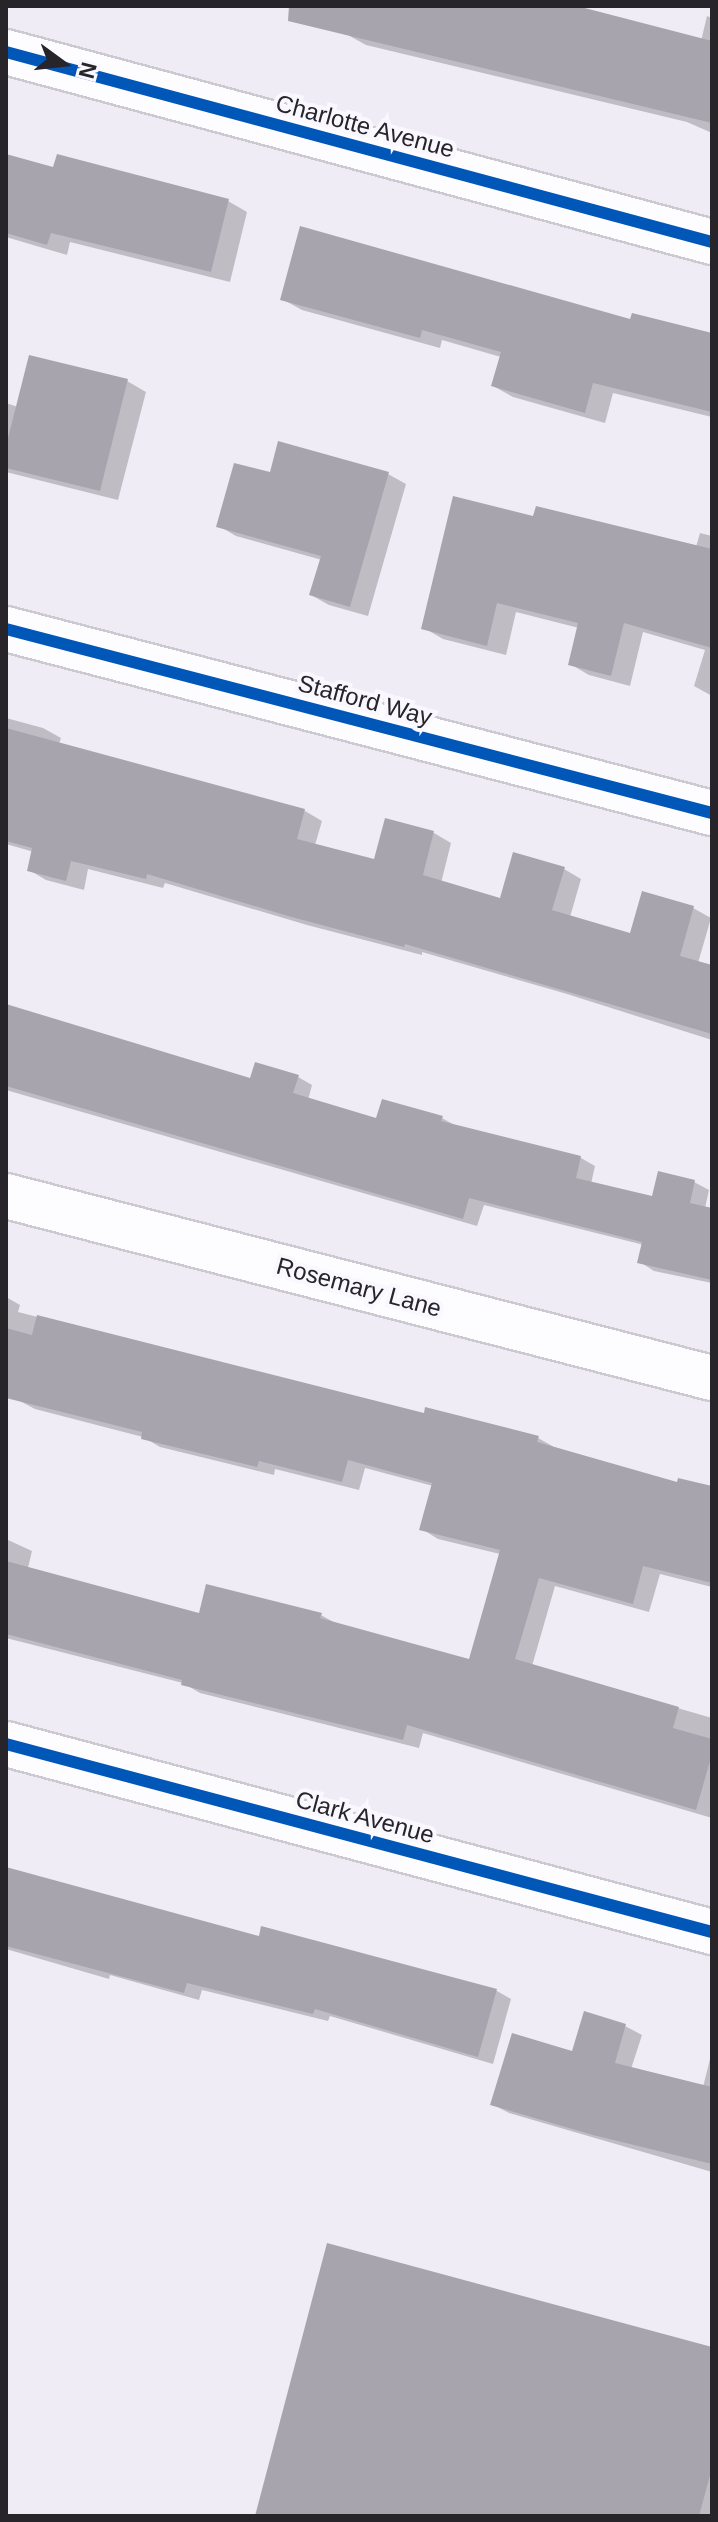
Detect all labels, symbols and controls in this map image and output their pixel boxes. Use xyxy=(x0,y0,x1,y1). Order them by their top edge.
north arrow xyxy=(24,24,104,104)
text: N xyxy=(74,59,102,81)
street label: Charlotte Avenue xyxy=(272,88,458,164)
street label: Stafford Way xyxy=(295,668,435,732)
street label: Rosemary Lane xyxy=(273,1251,445,1323)
street label: Clark Avenue xyxy=(292,1785,438,1849)

